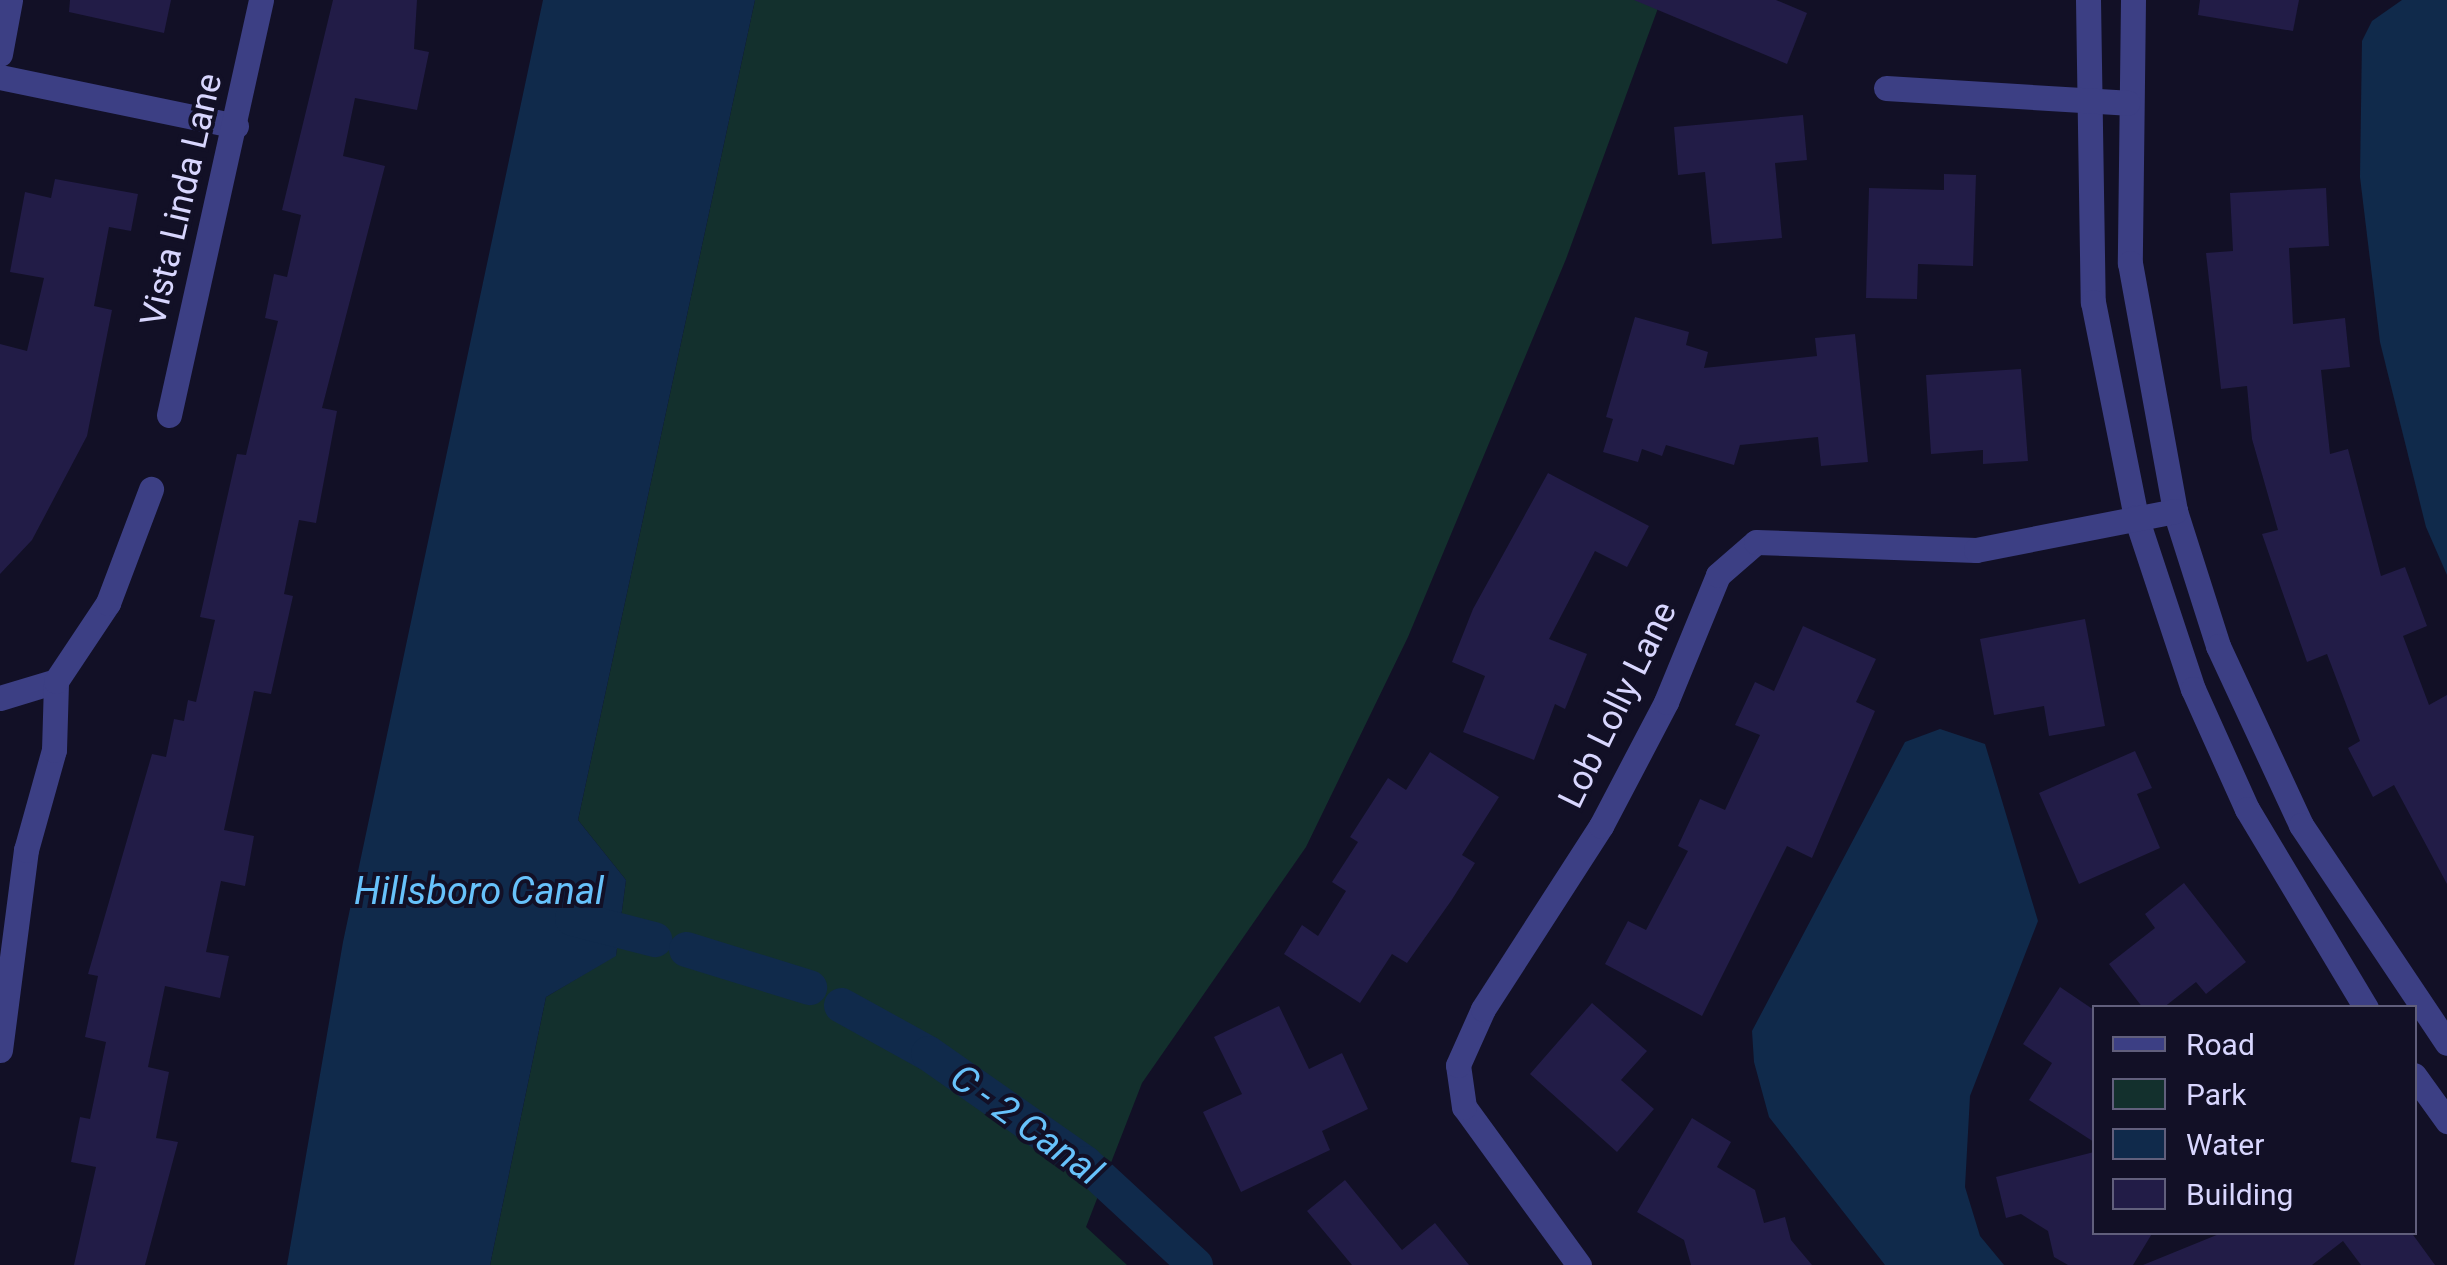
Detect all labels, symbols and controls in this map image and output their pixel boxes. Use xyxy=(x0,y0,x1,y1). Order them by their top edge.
street label: Vista Linda Lane xyxy=(133,70,231,330)
street label: Lob Lolly Lane xyxy=(1550,595,1686,815)
water label: Hillsboro Canal xyxy=(354,869,604,915)
legend xyxy=(2092,1005,2417,1235)
text: Road xyxy=(2186,1027,2255,1062)
water label: C - 2 Canal xyxy=(941,1055,1111,1195)
text: Park xyxy=(2186,1077,2246,1112)
text: Water xyxy=(2186,1127,2264,1162)
text: Building xyxy=(2186,1177,2293,1212)

